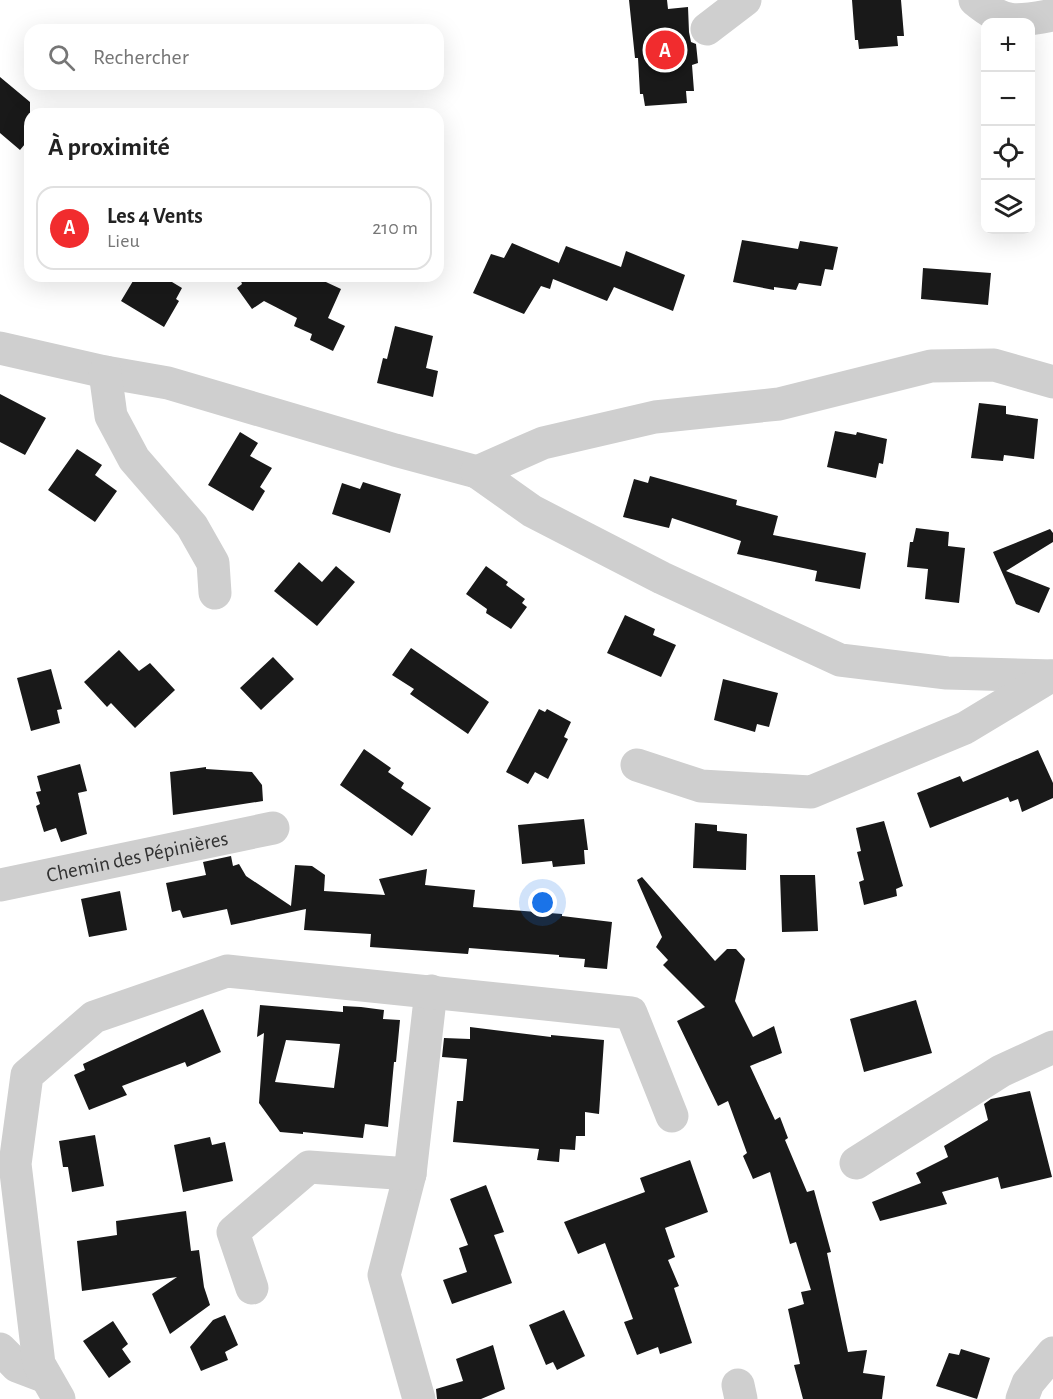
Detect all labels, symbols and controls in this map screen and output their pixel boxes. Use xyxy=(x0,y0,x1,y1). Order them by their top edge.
map controls xyxy=(981,18,1035,234)
button: + xyxy=(981,18,1035,72)
search box xyxy=(24,24,444,90)
pin: A xyxy=(646,28,684,72)
icon: search xyxy=(45,41,78,74)
text: Rechercher xyxy=(93,46,189,68)
button: − xyxy=(981,72,1035,126)
button: locate xyxy=(981,126,1035,180)
text: À proximité xyxy=(48,134,170,160)
button: layers xyxy=(981,180,1035,234)
text: Les 4 Vents xyxy=(107,205,203,227)
text: A xyxy=(64,218,76,238)
text: 210 m xyxy=(372,218,418,238)
text: Lieu xyxy=(107,231,140,251)
street label: Chemin des Pépinières xyxy=(44,828,230,886)
your location xyxy=(528,888,557,917)

